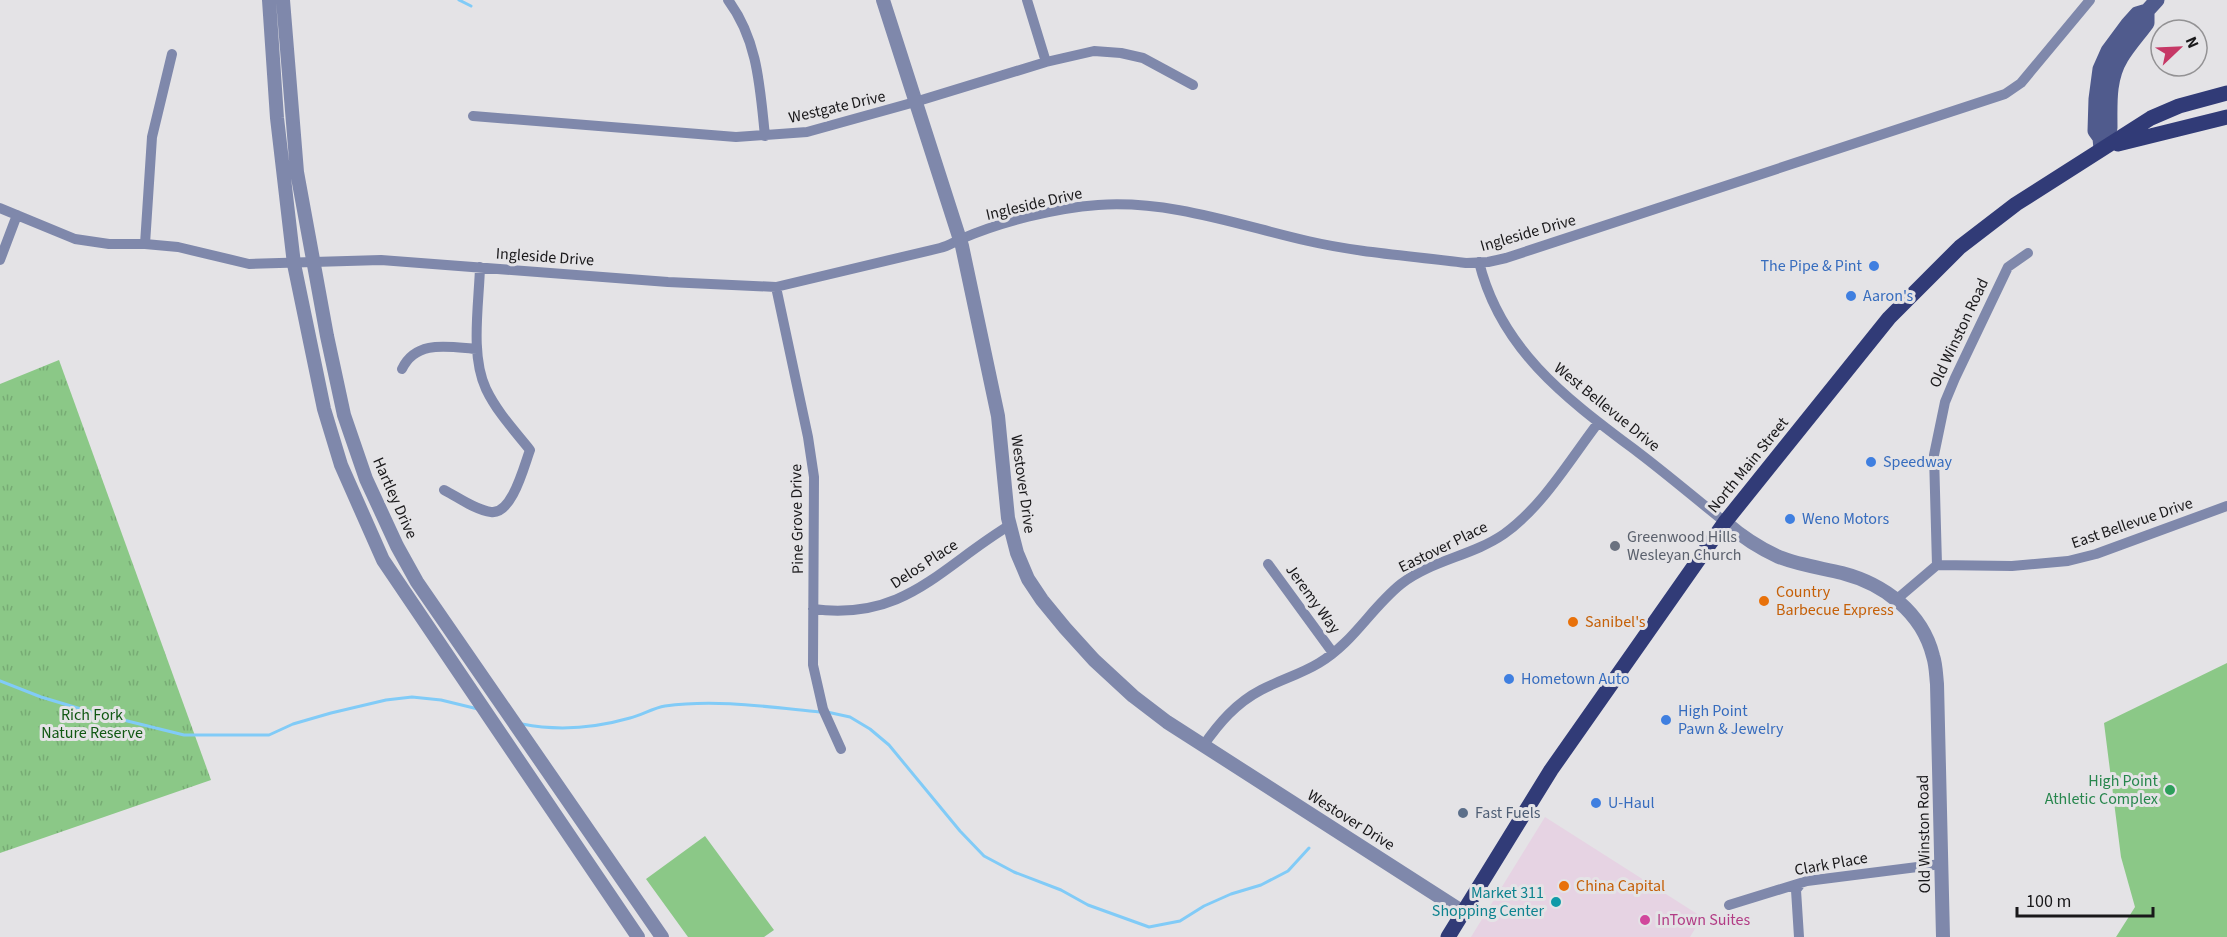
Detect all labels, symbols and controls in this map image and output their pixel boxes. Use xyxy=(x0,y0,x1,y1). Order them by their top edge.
north arrow xyxy=(2149,18,2209,78)
text: N xyxy=(2180,33,2204,52)
street label: Westgate Drive xyxy=(786,85,888,129)
street label: Ingleside Drive xyxy=(984,182,1084,226)
street label: Ingleside Drive xyxy=(1478,209,1578,257)
street label: Ingleside Drive xyxy=(495,243,595,271)
place label: The Pipe & Pint xyxy=(1760,255,1863,277)
marker: The Pipe & Pint xyxy=(1867,259,1881,273)
street label: Old Winston Road xyxy=(1924,275,1994,391)
place label: Aaron's xyxy=(1863,285,1914,307)
marker: Aaron's xyxy=(1844,289,1858,303)
street label: West Bellevue Drive xyxy=(1549,357,1665,457)
street label: North Main Street xyxy=(1702,412,1794,518)
street label: Westover Drive xyxy=(1005,433,1041,535)
place label: Speedway xyxy=(1883,451,1953,473)
street label: Hartley Drive xyxy=(367,454,423,542)
marker: Speedway xyxy=(1864,455,1878,469)
street label: Pine Grove Drive xyxy=(785,464,809,574)
street label: East Bellevue Drive xyxy=(2068,492,2196,554)
place label: Weno Motors xyxy=(1802,508,1890,530)
marker: Weno Motors xyxy=(1783,512,1797,526)
street label: Eastover Place xyxy=(1395,516,1491,578)
place label: Greenwood Hills Wesleyan Church xyxy=(1627,526,1741,566)
street label: Delos Place xyxy=(886,534,962,594)
marker: Greenwood Hills Wesleyan Church xyxy=(1608,539,1622,553)
street label: Jeremy Way xyxy=(1280,560,1346,639)
place label: Country Barbecue Express xyxy=(1776,581,1894,621)
marker: Country Barbecue Express xyxy=(1757,594,1771,608)
place label: Sanibel's xyxy=(1585,611,1646,633)
marker: Sanibel's xyxy=(1566,615,1580,629)
place label: Hometown Auto xyxy=(1521,668,1630,690)
marker: Hometown Auto xyxy=(1502,672,1516,686)
place label: High Point Pawn & Jewelry xyxy=(1678,700,1784,740)
park label: Rich Fork Nature Reserve xyxy=(41,704,143,744)
marker: High Point Pawn & Jewelry xyxy=(1659,713,1673,727)
place label: High Point Athletic Complex xyxy=(2045,770,2159,810)
street label: Old Winston Road xyxy=(1912,775,1936,893)
marker: High Point Athletic Complex xyxy=(2163,783,2177,797)
street label: Westover Drive xyxy=(1303,784,1399,856)
place label: U-Haul xyxy=(1608,792,1655,814)
marker: U-Haul xyxy=(1589,796,1603,810)
place label: Fast Fuels xyxy=(1475,802,1541,824)
marker: Fast Fuels xyxy=(1456,806,1470,820)
street label: Clark Place xyxy=(1793,847,1869,881)
place label: China Capital xyxy=(1576,875,1665,897)
marker: China Capital xyxy=(1557,879,1571,893)
scale bar xyxy=(2017,880,2154,918)
place label: Market 311 Shopping Center xyxy=(1432,882,1544,922)
text: 100 m xyxy=(2026,889,2071,914)
marker: Market 311 Shopping Center xyxy=(1549,895,1563,909)
place label: InTown Suites xyxy=(1657,909,1750,931)
marker: InTown Suites xyxy=(1638,913,1652,927)

